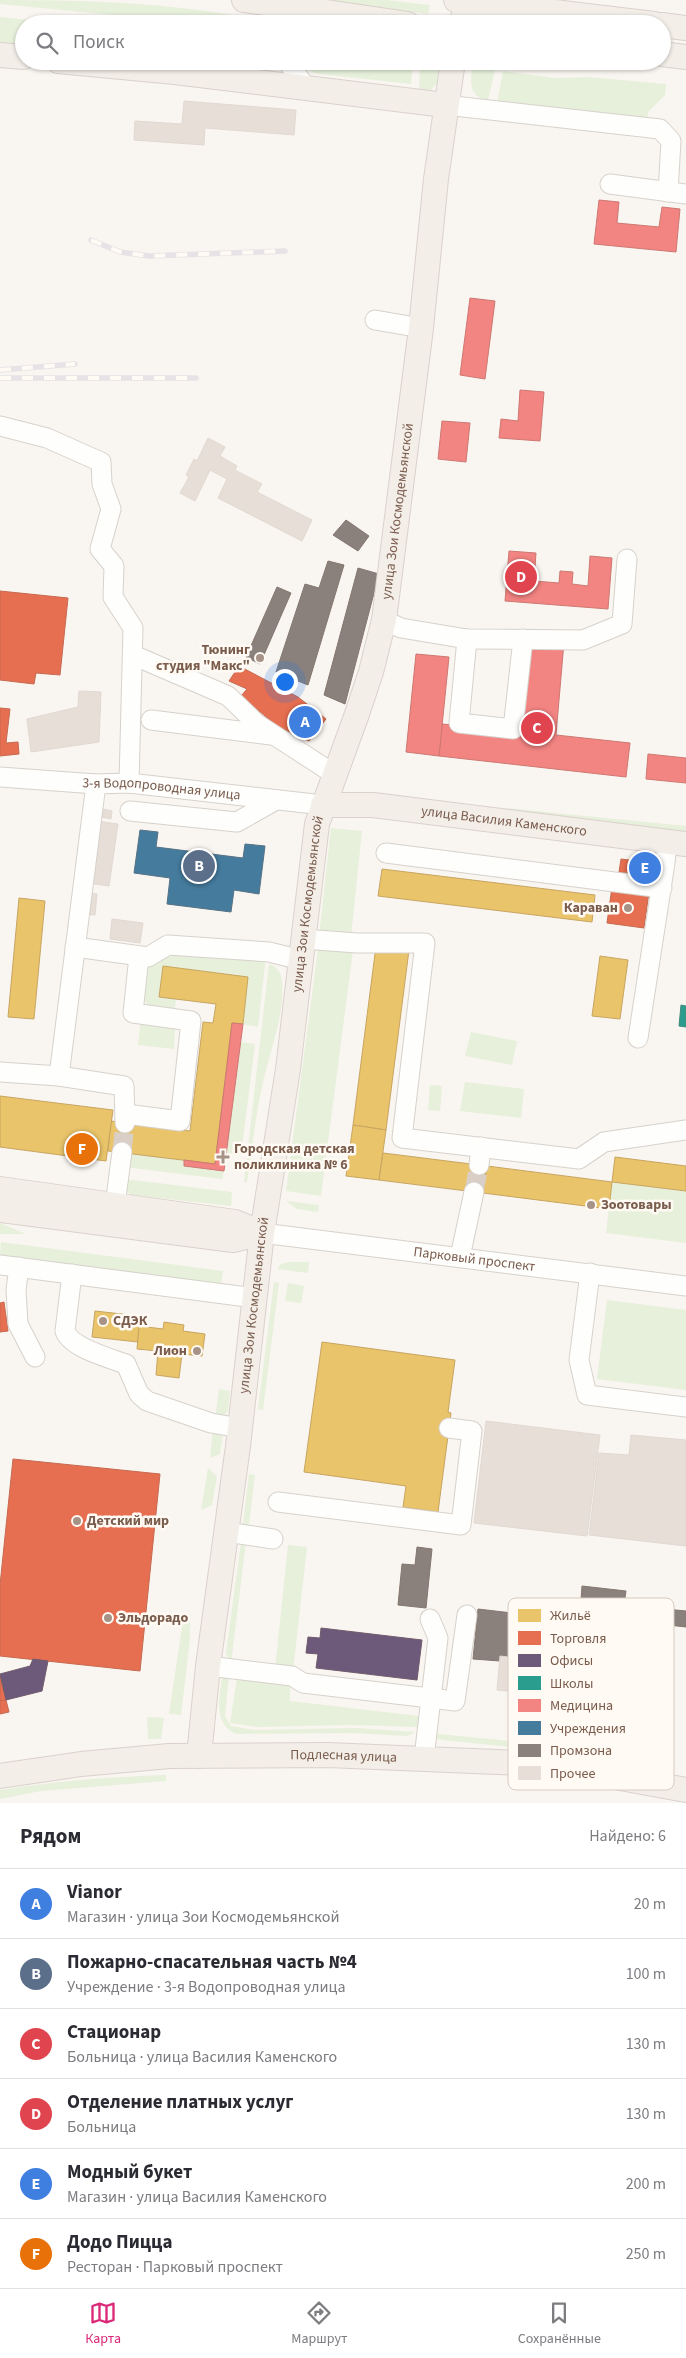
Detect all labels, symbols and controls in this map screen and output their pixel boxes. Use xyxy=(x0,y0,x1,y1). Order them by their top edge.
search box xyxy=(15,15,671,70)
icon: search xyxy=(33,29,61,57)
text: Поиск xyxy=(73,29,124,56)
street label: улица Зои Космодемьянской xyxy=(377,422,419,601)
pin: D xyxy=(505,558,537,596)
place label: Тюнинг студия "Макс" xyxy=(156,640,250,676)
marker: Тюнинг студия "Макс" xyxy=(254,652,266,664)
your location xyxy=(272,669,298,695)
pin: A xyxy=(289,703,321,741)
pin: C xyxy=(521,709,553,747)
street label: 3-я Водопроводная улица xyxy=(81,773,242,806)
street label: улица Василия Каменского xyxy=(420,801,588,842)
street label: улица Зои Космодемьянской xyxy=(287,813,329,993)
pin: B xyxy=(183,847,215,885)
pin: E xyxy=(629,849,661,887)
place label: Караван xyxy=(564,898,618,918)
marker: Караван xyxy=(622,902,634,914)
pin: F xyxy=(66,1130,98,1168)
place label: Городская детская поликлиника № 6 xyxy=(234,1139,355,1175)
marker: Городская детская поликлиника № 6 xyxy=(216,1150,230,1164)
place label: Зоотовары xyxy=(601,1195,672,1215)
marker: Зоотовары xyxy=(585,1199,597,1211)
street label: улица Зои Космодемьянской xyxy=(234,1216,274,1395)
street label: Парковый проспект xyxy=(412,1242,537,1277)
place label: СДЭК xyxy=(113,1311,148,1331)
marker: СДЭК xyxy=(97,1315,109,1327)
place label: Лион xyxy=(153,1341,187,1361)
marker: Лион xyxy=(191,1345,203,1357)
place label: Детский мир xyxy=(87,1511,169,1531)
marker: Детский мир xyxy=(71,1515,83,1527)
legend xyxy=(508,1598,674,1790)
text: Жильё xyxy=(550,1606,591,1626)
place label: Эльдорадо xyxy=(118,1608,189,1628)
marker: Эльдорадо xyxy=(102,1612,114,1624)
text: Торговля xyxy=(550,1629,606,1649)
text: Офисы xyxy=(550,1651,593,1671)
text: Школы xyxy=(550,1674,593,1694)
text: Медицина xyxy=(550,1696,613,1716)
text: Учреждения xyxy=(550,1719,626,1739)
text: Промзона xyxy=(550,1741,612,1761)
street label: Подлесная улица xyxy=(290,1745,398,1768)
text: Прочее xyxy=(550,1764,595,1784)
text: Рядом xyxy=(20,1821,81,1851)
text: Найдено: 6 xyxy=(589,1825,666,1847)
text: Vianor xyxy=(67,1879,122,1906)
text: A xyxy=(31,1893,41,1915)
text: 20 m xyxy=(634,1893,666,1915)
text: Магазин · улица Зои Космодемьянской xyxy=(67,1906,339,1928)
text: Пожарно-спасательная часть №4 xyxy=(67,1949,357,1976)
text: B xyxy=(31,1963,41,1985)
text: 100 m xyxy=(626,1963,666,1985)
text: Учреждение · 3-я Водопроводная улица xyxy=(67,1976,346,1998)
text: Стационар xyxy=(67,2019,161,2046)
text: C xyxy=(31,2033,41,2055)
text: 130 m xyxy=(626,2033,666,2055)
text: Больница · улица Василия Каменского xyxy=(67,2046,337,2068)
text: Отделение платных услуг xyxy=(67,2089,294,2116)
text: D xyxy=(31,2103,41,2125)
text: 130 m xyxy=(626,2103,666,2125)
text: Больница xyxy=(67,2116,136,2138)
text: Модный букет xyxy=(67,2159,192,2186)
text: E xyxy=(32,2173,40,2195)
text: 200 m xyxy=(626,2173,666,2195)
text: Магазин · улица Василия Каменского xyxy=(67,2186,327,2208)
text: Додо Пицца xyxy=(67,2229,173,2256)
text: F xyxy=(32,2243,40,2265)
text: 250 m xyxy=(626,2243,666,2265)
text: Ресторан · Парковый проспект xyxy=(67,2256,283,2278)
tab: Карта xyxy=(85,2299,121,2349)
tab: Маршрут xyxy=(291,2299,347,2349)
tab: Сохранённые xyxy=(518,2299,601,2349)

